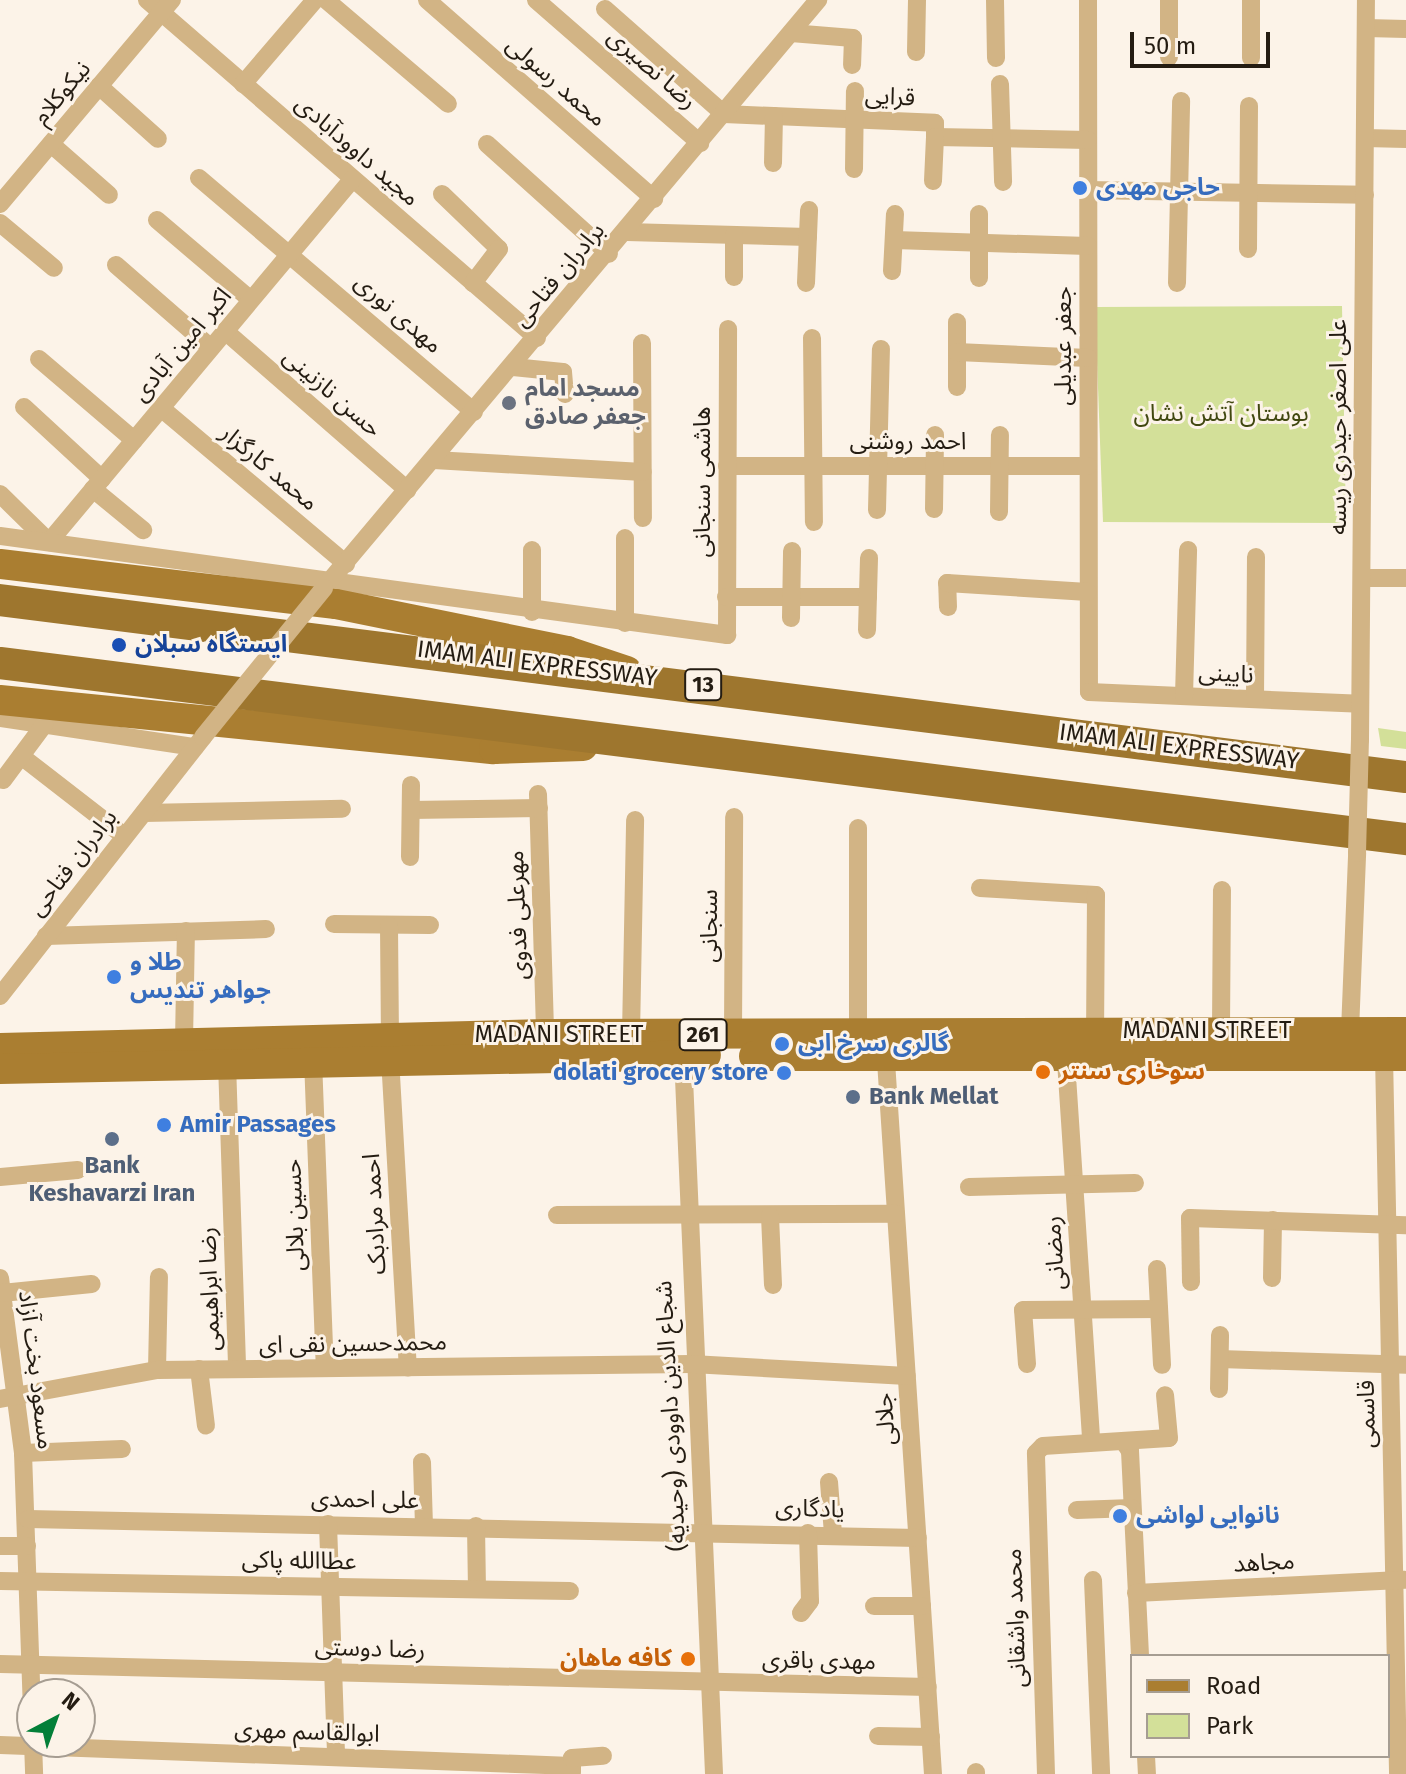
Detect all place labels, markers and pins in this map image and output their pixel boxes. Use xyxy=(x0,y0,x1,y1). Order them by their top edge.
place label: حاجی مهدی xyxy=(1096,174,1220,202)
marker: حاجی مهدی xyxy=(1071,179,1089,197)
place label: مسجد امام جعفر صادق xyxy=(525,375,646,431)
marker: مسجد امام جعفر صادق xyxy=(500,394,518,412)
place label: ایستگاه سبلان xyxy=(135,631,287,659)
marker: ایستگاه سبلان xyxy=(110,636,128,654)
place label: طلا و جواهر تندیس xyxy=(130,949,271,1005)
marker: طلا و جواهر تندیس xyxy=(105,968,123,986)
place label: گالری سرخ ابی xyxy=(798,1030,949,1058)
marker: گالری سرخ ابی xyxy=(773,1035,791,1053)
place label: سوخاری سنتر xyxy=(1059,1058,1205,1086)
place label: dolati grocery store xyxy=(553,1059,768,1087)
marker: سوخاری سنتر xyxy=(1034,1063,1052,1081)
marker: dolati grocery store xyxy=(775,1064,793,1082)
place label: Bank Mellat xyxy=(869,1083,998,1111)
marker: Bank Mellat xyxy=(844,1088,862,1106)
place label: Amir Passages xyxy=(180,1111,336,1139)
marker: Amir Passages xyxy=(155,1116,173,1134)
marker: Bank Keshavarzi Iran xyxy=(103,1130,121,1148)
place label: Bank Keshavarzi Iran xyxy=(29,1152,195,1208)
place label: نانوایی لواشی xyxy=(1136,1502,1280,1530)
marker: نانوایی لواشی xyxy=(1111,1507,1129,1525)
place label: کافه ماهان xyxy=(560,1645,672,1673)
marker: کافه ماهان xyxy=(679,1650,697,1668)

